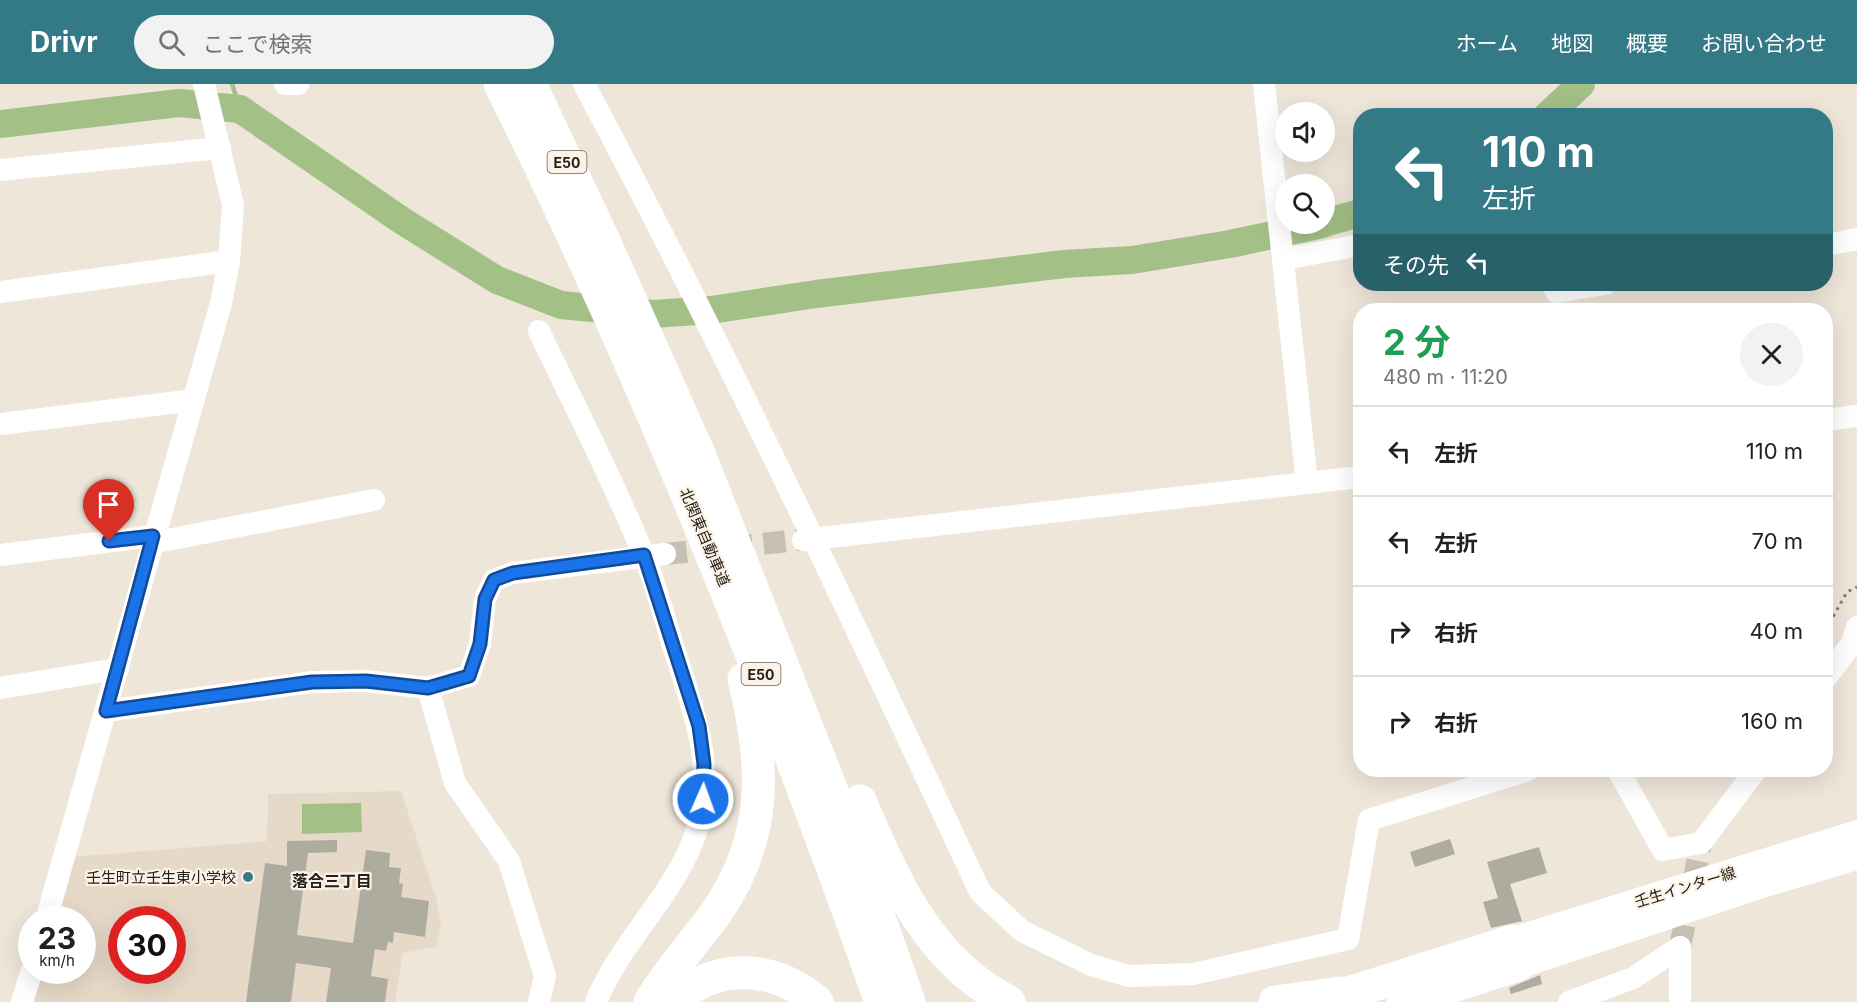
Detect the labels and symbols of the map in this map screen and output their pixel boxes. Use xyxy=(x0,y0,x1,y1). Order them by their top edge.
road number: E50 xyxy=(548,151,586,173)
pin xyxy=(83,479,134,541)
street label: 北関東自動車道 xyxy=(676,485,734,589)
road number: E50 xyxy=(742,663,780,685)
position arrow xyxy=(671,767,735,831)
street label: 壬生インター線 xyxy=(1632,863,1738,911)
place label: 壬生町立壬生東小学校 xyxy=(86,868,236,887)
marker: 壬生町立壬生東小学校 xyxy=(241,870,255,884)
district label: 落合三丁目 xyxy=(292,871,372,891)
speed limit sign: 30 xyxy=(108,906,186,984)

